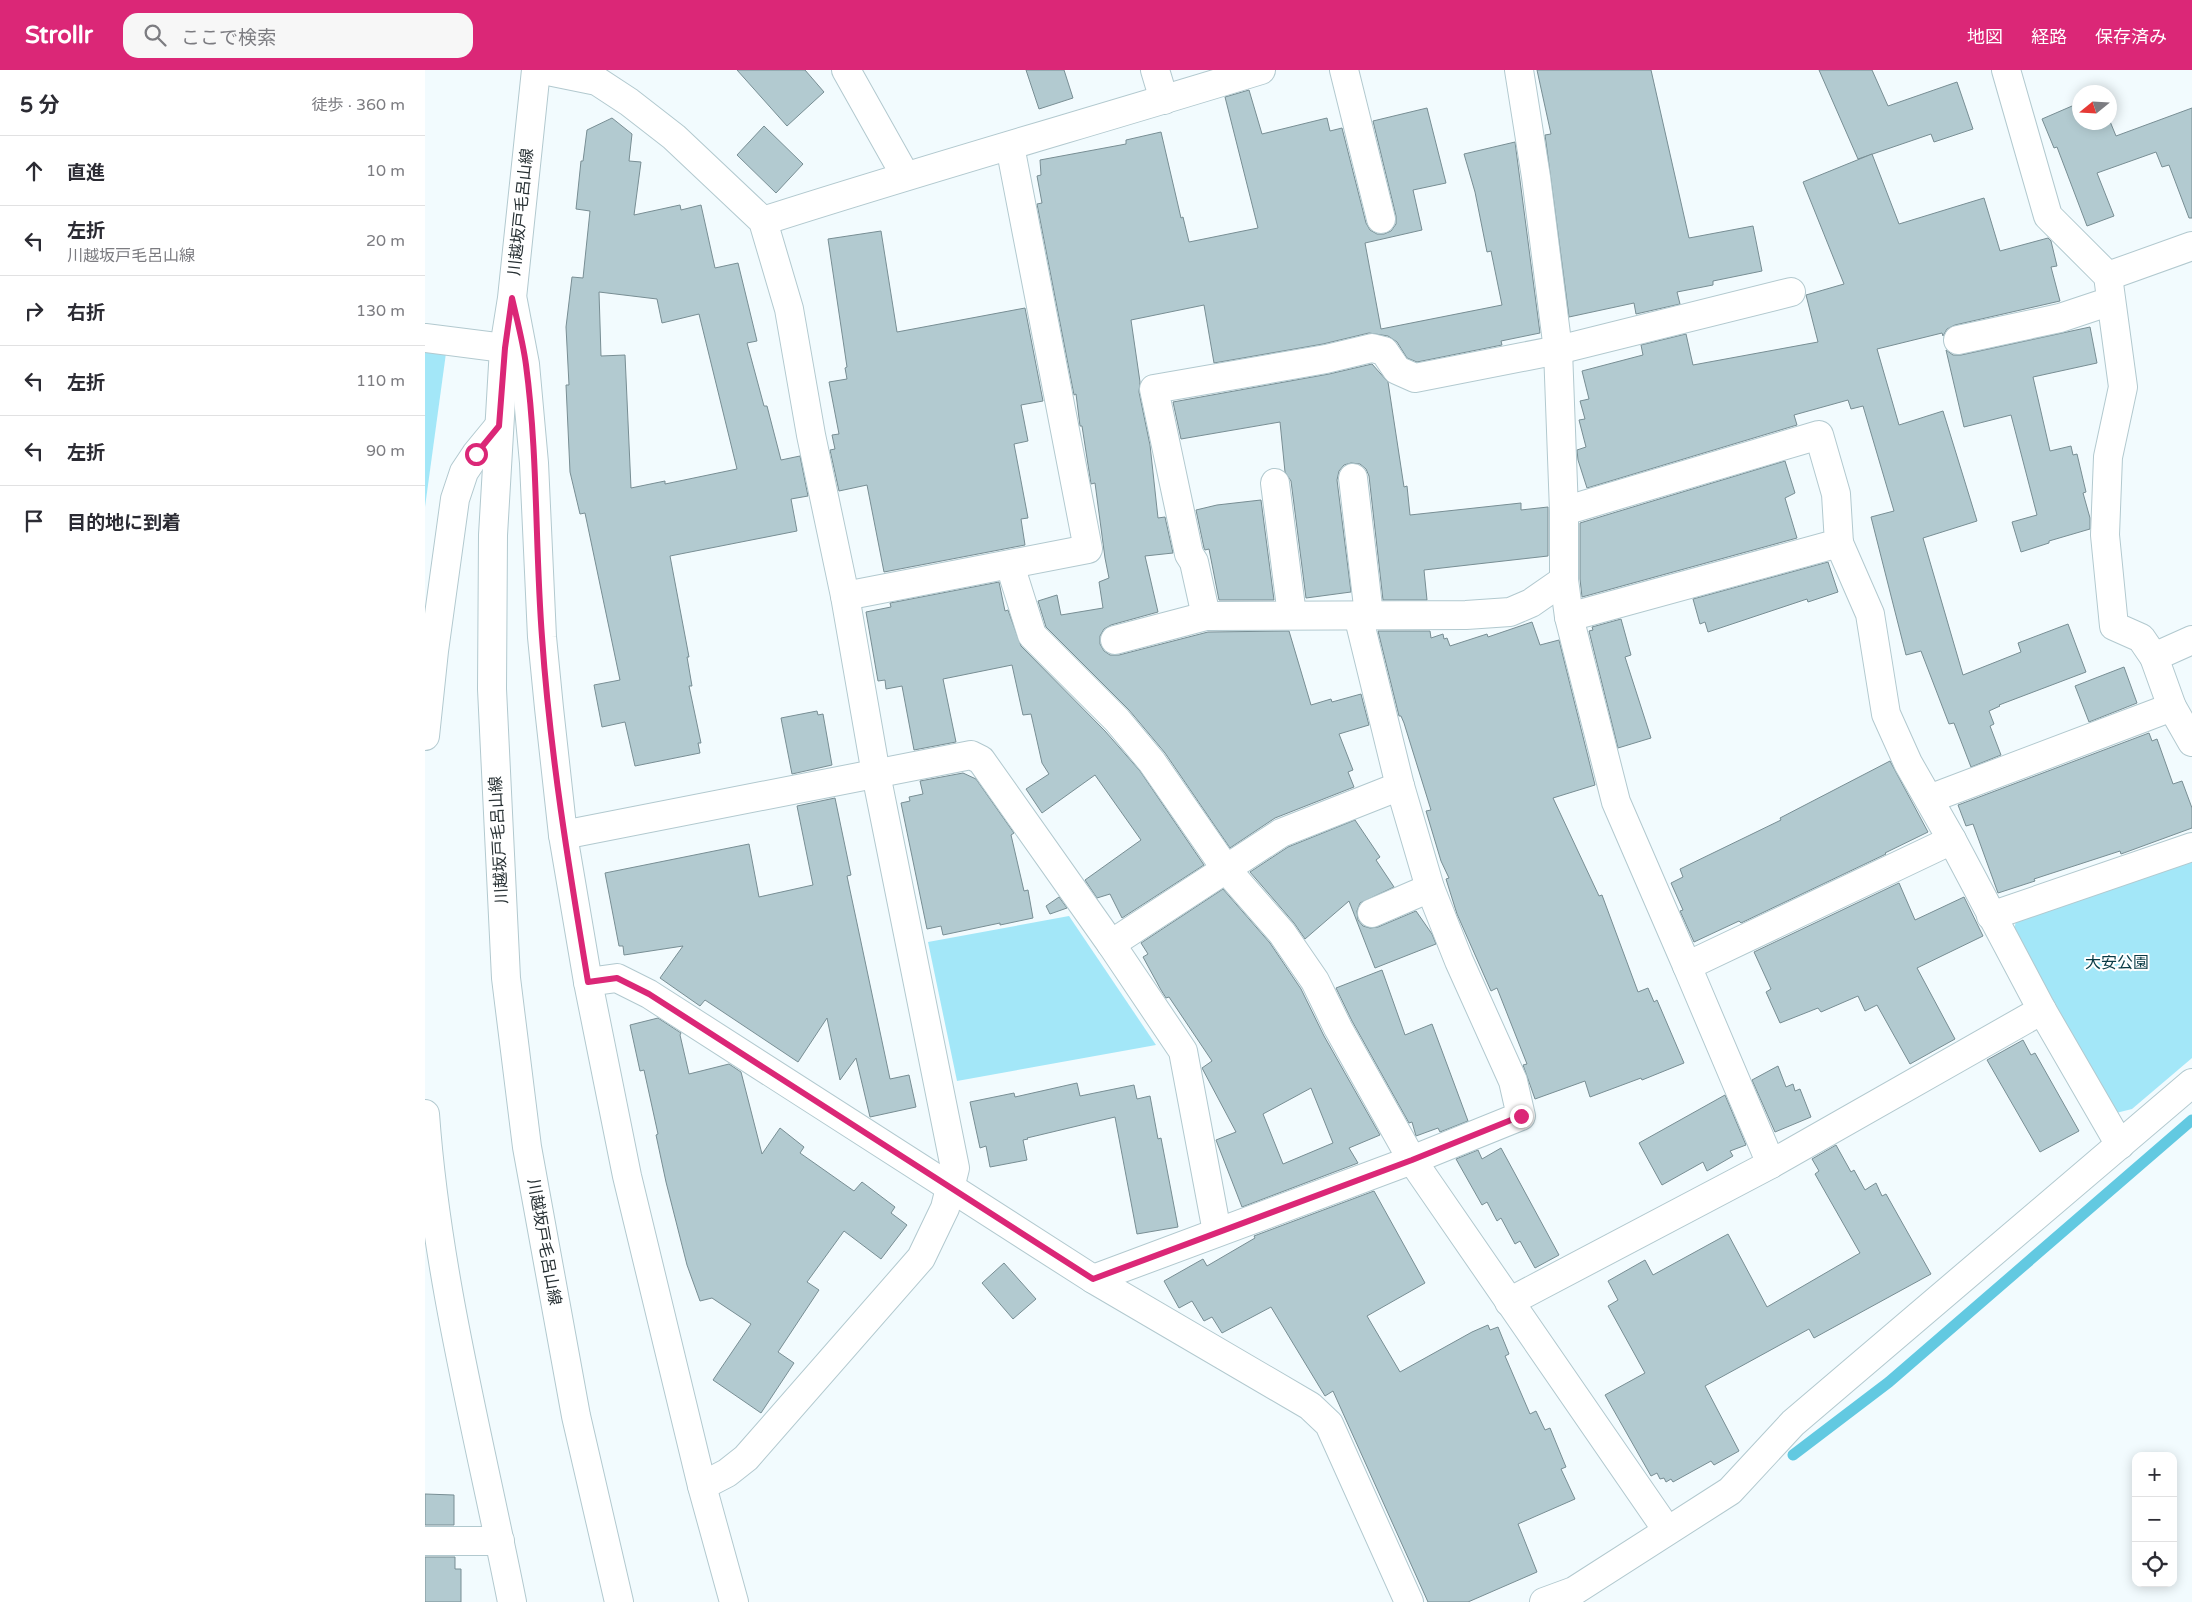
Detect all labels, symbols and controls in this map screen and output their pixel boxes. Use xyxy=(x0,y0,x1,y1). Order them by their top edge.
search box xyxy=(123,13,473,58)
text: Strollr xyxy=(25,21,93,50)
icon: search xyxy=(141,21,169,49)
text: 地図 xyxy=(1967,26,2003,48)
text: 経路 xyxy=(2031,26,2067,48)
text: 保存済み xyxy=(2095,26,2167,48)
text: ここで検索 xyxy=(181,27,276,49)
north arrow xyxy=(2072,85,2117,130)
text: 5 分 xyxy=(20,93,60,118)
text: 徒歩 · 360 m xyxy=(312,95,405,115)
street label: 川越坂戸毛呂山線 xyxy=(504,147,538,277)
icon: ahead xyxy=(20,157,48,185)
text: 10 m xyxy=(366,161,405,181)
text: 直進 xyxy=(67,162,105,184)
text: 左折 xyxy=(67,220,105,242)
icon: left xyxy=(20,227,48,255)
text: 20 m xyxy=(366,231,405,251)
text: 川越坂戸毛呂山線 xyxy=(67,246,195,266)
icon: right xyxy=(20,297,48,325)
text: 130 m xyxy=(356,301,405,321)
text: 右折 xyxy=(67,302,105,324)
icon: left xyxy=(20,367,48,395)
text: 110 m xyxy=(356,371,405,391)
text: 左折 xyxy=(67,372,105,394)
icon: left xyxy=(20,437,48,465)
text: 90 m xyxy=(366,441,405,461)
text: 左折 xyxy=(67,442,105,464)
route start xyxy=(465,443,488,466)
icon: arrive xyxy=(20,507,48,535)
text: 目的地に到着 xyxy=(67,512,181,534)
street label: 川越坂戸毛呂山線 xyxy=(486,776,512,904)
park label: 大安公園 xyxy=(2085,953,2149,973)
route end xyxy=(1510,1105,1533,1128)
street label: 川越坂戸毛呂山線 xyxy=(523,1177,565,1307)
map controls xyxy=(2132,1452,2177,1587)
button: + xyxy=(2132,1452,2177,1497)
button: − xyxy=(2132,1497,2177,1542)
button: locate xyxy=(2132,1542,2177,1587)

